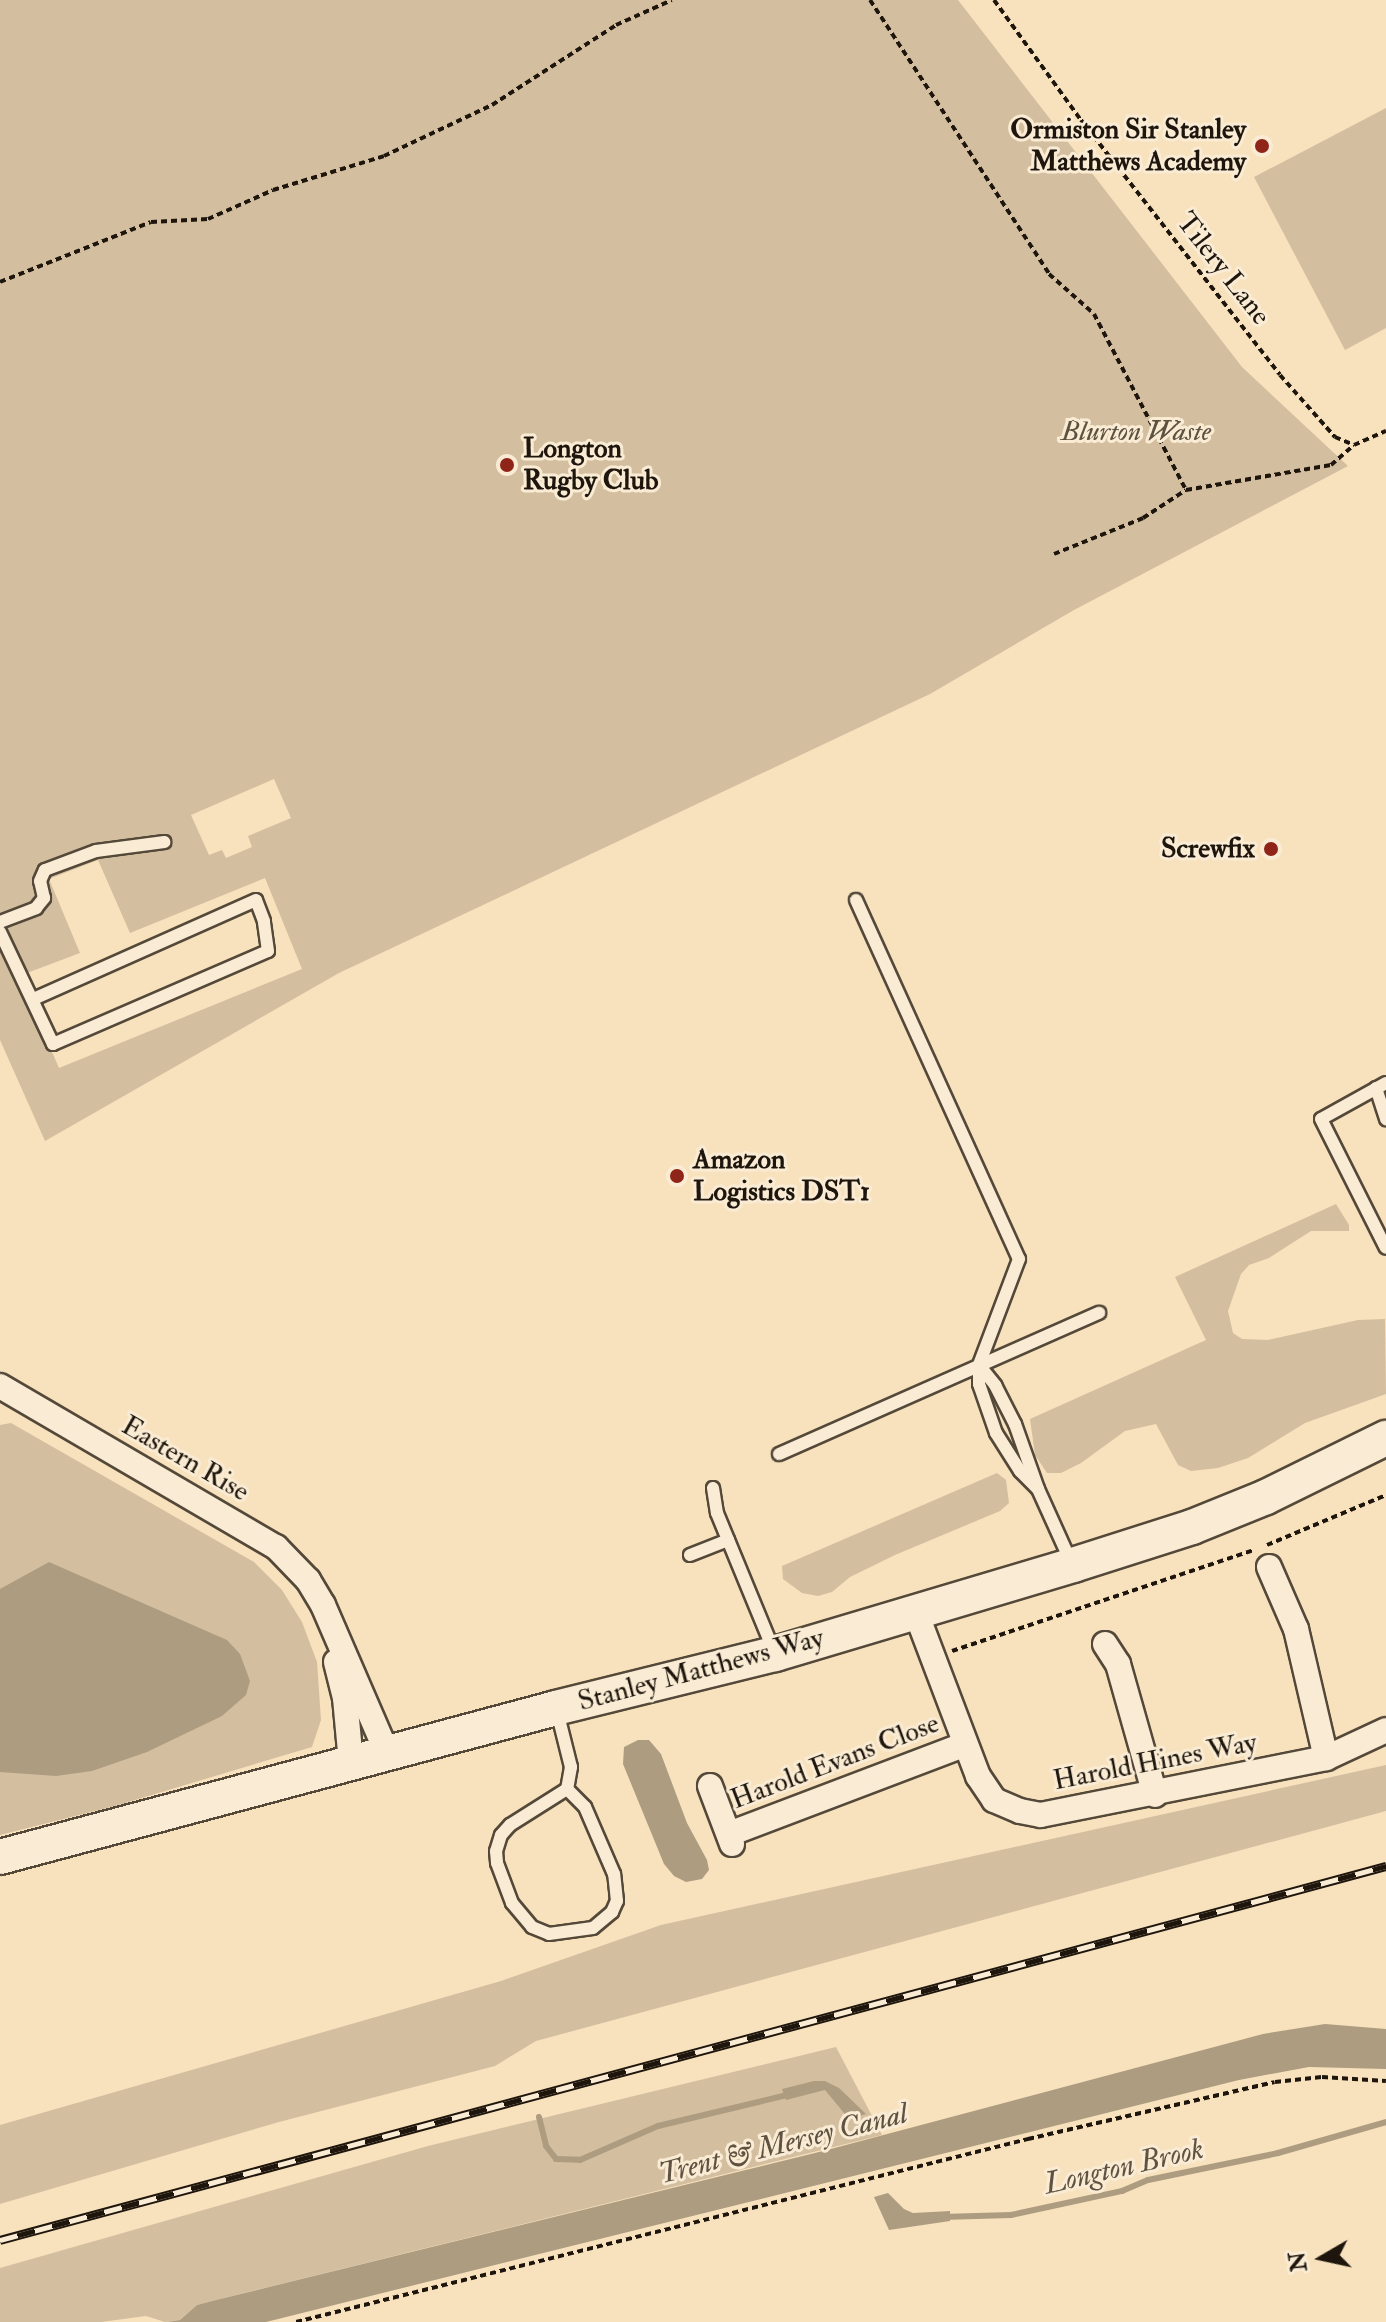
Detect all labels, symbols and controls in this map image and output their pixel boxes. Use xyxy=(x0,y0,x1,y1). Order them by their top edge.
place label: Ormiston Sir Stanley Matthews Academy xyxy=(1010,113,1246,179)
marker: Ormiston Sir Stanley Matthews Academy xyxy=(1253,137,1271,155)
street label: Tilery Lane xyxy=(1169,206,1277,332)
park label: Blurton Waste xyxy=(1061,415,1211,449)
place label: Longton Rugby Club xyxy=(523,432,659,498)
marker: Longton Rugby Club xyxy=(498,456,516,474)
place label: Screwfix xyxy=(1161,832,1255,866)
marker: Screwfix xyxy=(1262,840,1280,858)
place label: Amazon Logistics DST1 xyxy=(693,1143,870,1209)
marker: Amazon Logistics DST1 xyxy=(668,1167,686,1185)
street label: Eastern Rise xyxy=(115,1409,255,1509)
street label: Stanley Matthews Way xyxy=(575,1621,827,1719)
street label: Harold Evans Close xyxy=(726,1707,944,1817)
street label: Harold Hines Way xyxy=(1050,1726,1260,1798)
water label: Trent & Mersey Canal xyxy=(655,2096,911,2192)
water label: Longton Brook xyxy=(1041,2131,1207,2203)
north arrow xyxy=(1282,2218,1362,2298)
text: N xyxy=(1283,2250,1314,2274)

